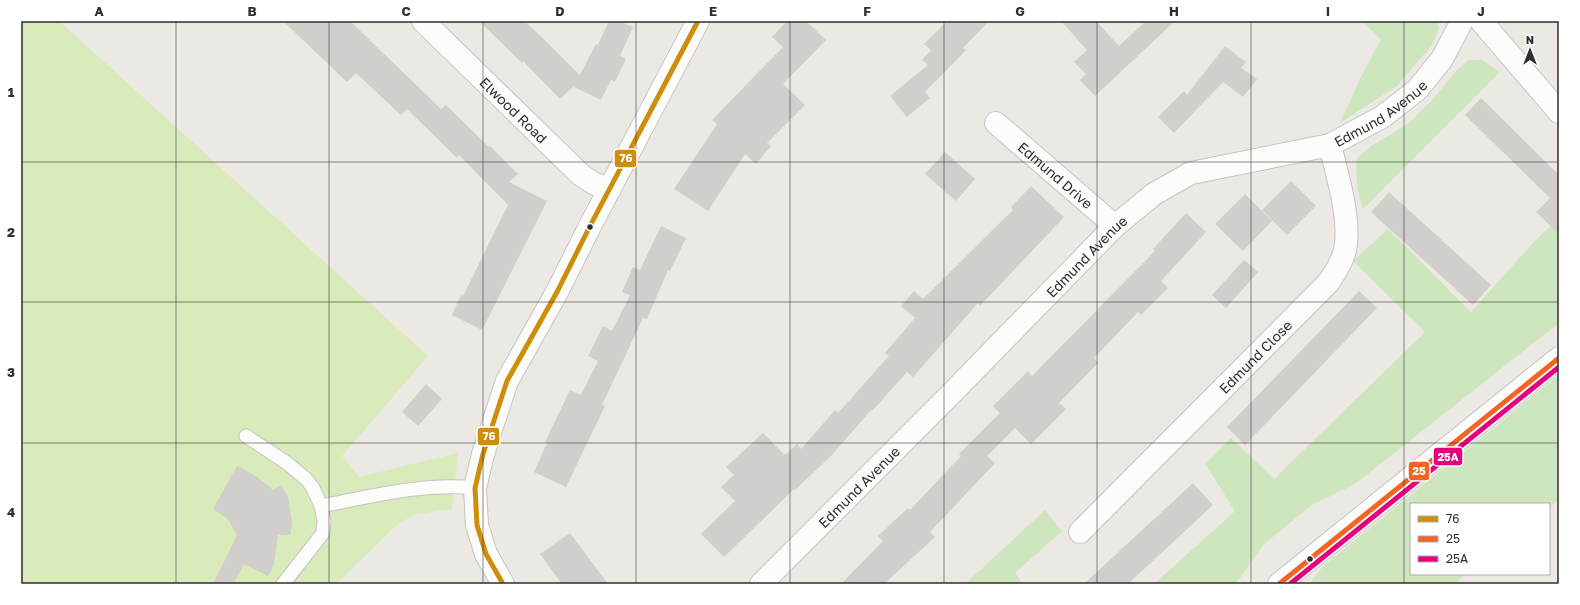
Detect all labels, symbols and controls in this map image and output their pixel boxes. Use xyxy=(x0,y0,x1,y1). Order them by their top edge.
text: A xyxy=(94,3,104,19)
text: B xyxy=(247,3,257,19)
text: C xyxy=(401,3,411,19)
text: D xyxy=(555,3,565,19)
text: E xyxy=(709,3,717,19)
text: F xyxy=(863,3,871,19)
text: G xyxy=(1015,3,1025,19)
text: H xyxy=(1169,3,1179,19)
text: I xyxy=(1326,3,1330,19)
text: J xyxy=(1477,3,1485,19)
north arrow xyxy=(1510,30,1550,70)
text: N xyxy=(1526,33,1534,46)
street label: Elwood Road xyxy=(477,73,551,146)
street label: Edmund Avenue xyxy=(1331,76,1430,150)
text: 1 xyxy=(8,84,15,100)
street label: Edmund Drive xyxy=(1015,138,1097,212)
line badge: 76 xyxy=(614,149,637,168)
text: 76 xyxy=(620,151,633,164)
street label: Edmund Avenue xyxy=(1042,211,1130,300)
unlabelled marker xyxy=(585,222,595,232)
text: 2 xyxy=(7,224,15,240)
street label: Edmund Close xyxy=(1215,316,1295,396)
text: 3 xyxy=(7,364,15,380)
line badge: 76 xyxy=(477,427,500,446)
text: 76 xyxy=(483,429,496,442)
street label: Edmund Avenue xyxy=(814,442,903,531)
line badge: 25A xyxy=(1433,447,1463,466)
text: 25A xyxy=(1437,450,1459,463)
line badge: 25 xyxy=(1408,461,1430,481)
text: 25 xyxy=(1412,464,1426,477)
legend xyxy=(1410,503,1550,575)
text: 4 xyxy=(7,504,15,520)
text: 76 xyxy=(1446,511,1460,526)
text: 25 xyxy=(1446,531,1460,546)
text: 25A xyxy=(1446,551,1468,566)
unlabelled marker xyxy=(1305,554,1315,564)

